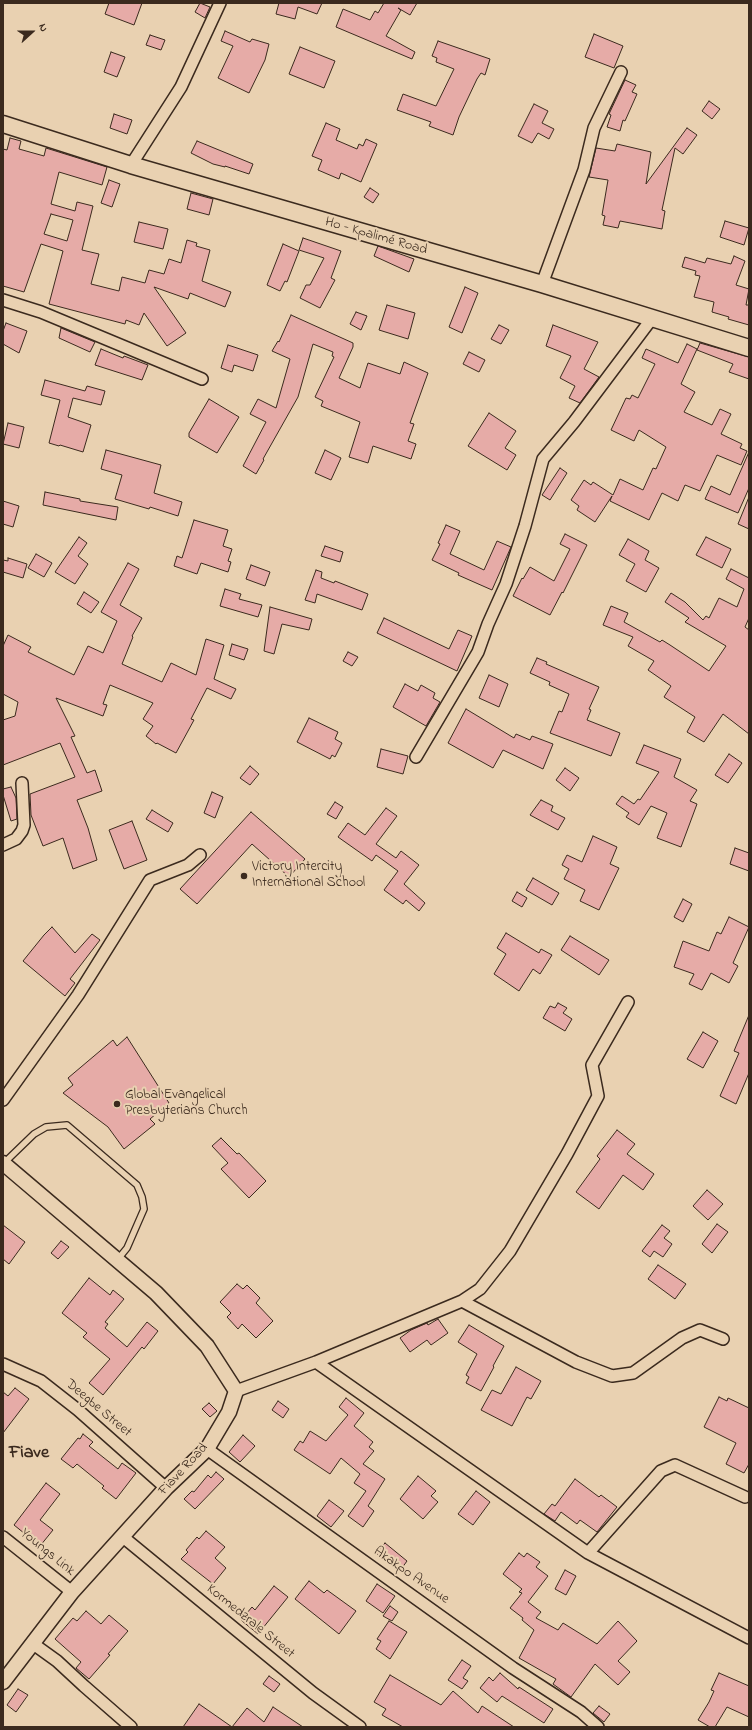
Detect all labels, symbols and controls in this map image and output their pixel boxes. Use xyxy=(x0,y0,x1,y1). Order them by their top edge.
north arrow xyxy=(12,12,52,52)
text: N xyxy=(34,21,52,34)
street label: Ho - Kpalimé Road xyxy=(323,214,429,260)
place label: Victory Intercity International School xyxy=(252,860,365,892)
marker: Victory Intercity International School xyxy=(239,871,249,881)
place label: Global Evangelical Presbyterians Church xyxy=(125,1088,248,1120)
marker: Global Evangelical Presbyterians Church xyxy=(112,1099,122,1109)
street label: Deegbe Street xyxy=(62,1377,134,1441)
street label: Fiave Road xyxy=(156,1440,212,1500)
district label: Fiave xyxy=(9,1443,49,1465)
street label: Youngs Link xyxy=(16,1526,78,1580)
street label: Akakpo Avenue xyxy=(370,1544,452,1608)
street label: Kormedzrale Street xyxy=(203,1581,297,1663)

